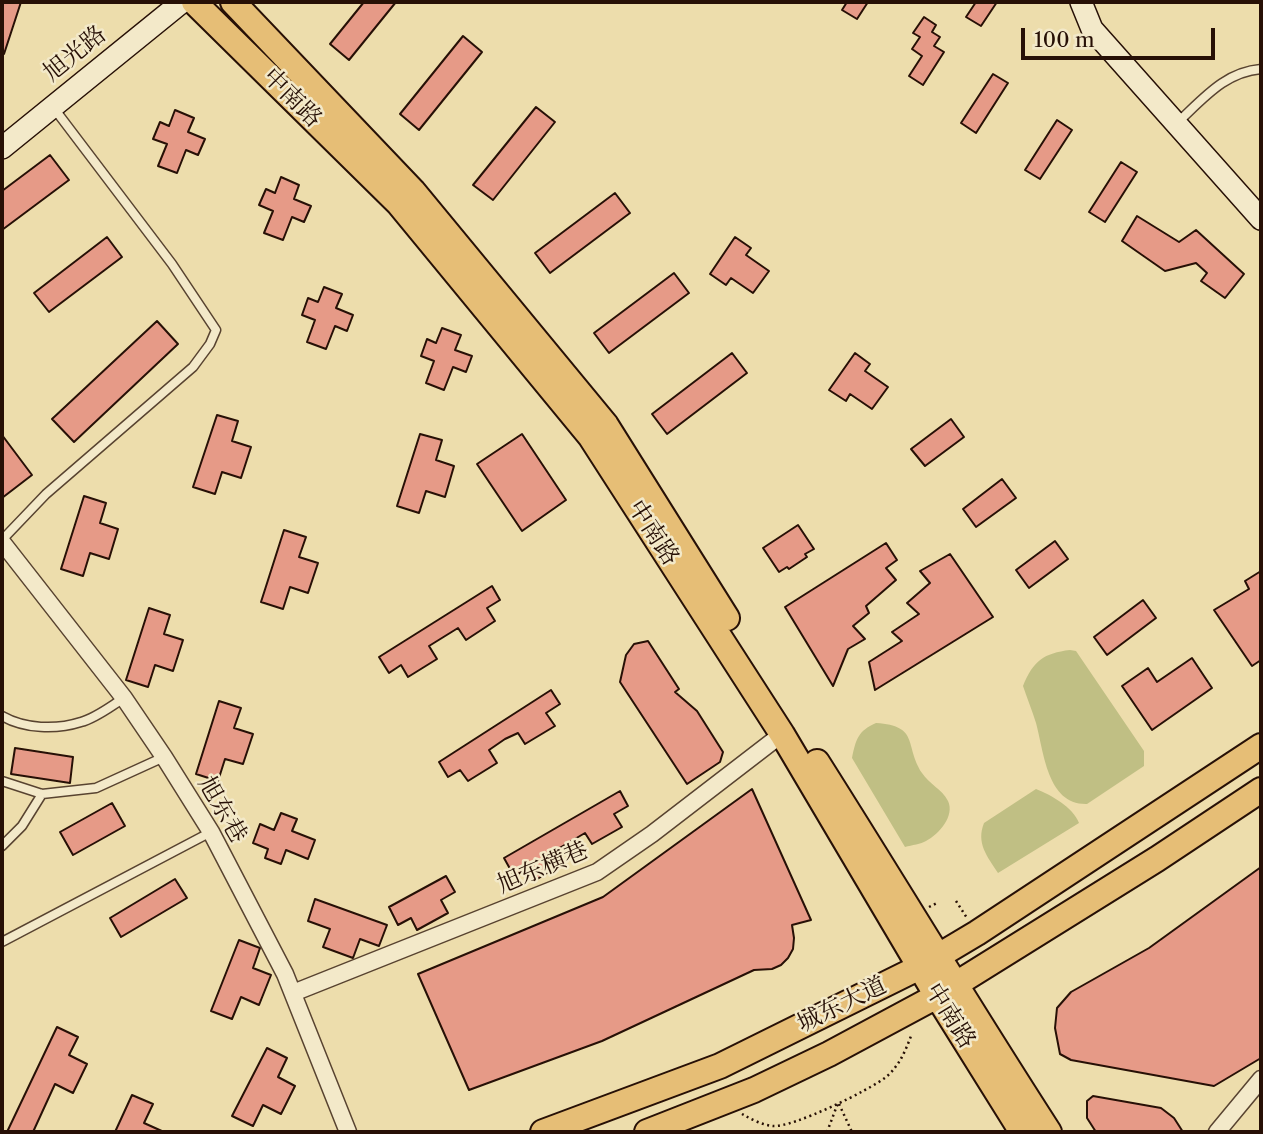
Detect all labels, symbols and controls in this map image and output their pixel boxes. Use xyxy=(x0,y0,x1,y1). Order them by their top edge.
scale bar xyxy=(1025,14,1219,58)
street label: 旭光路 xyxy=(38,20,112,88)
text: 100 m xyxy=(1034,27,1095,52)
street label: 中南路 xyxy=(256,62,328,134)
street label: 中南路 xyxy=(621,495,685,571)
street label: 旭东巷 xyxy=(192,772,252,848)
street label: 旭东横巷 xyxy=(493,836,593,900)
street label: 城东大道 xyxy=(793,971,891,1039)
street label: 中南路 xyxy=(919,978,981,1054)

